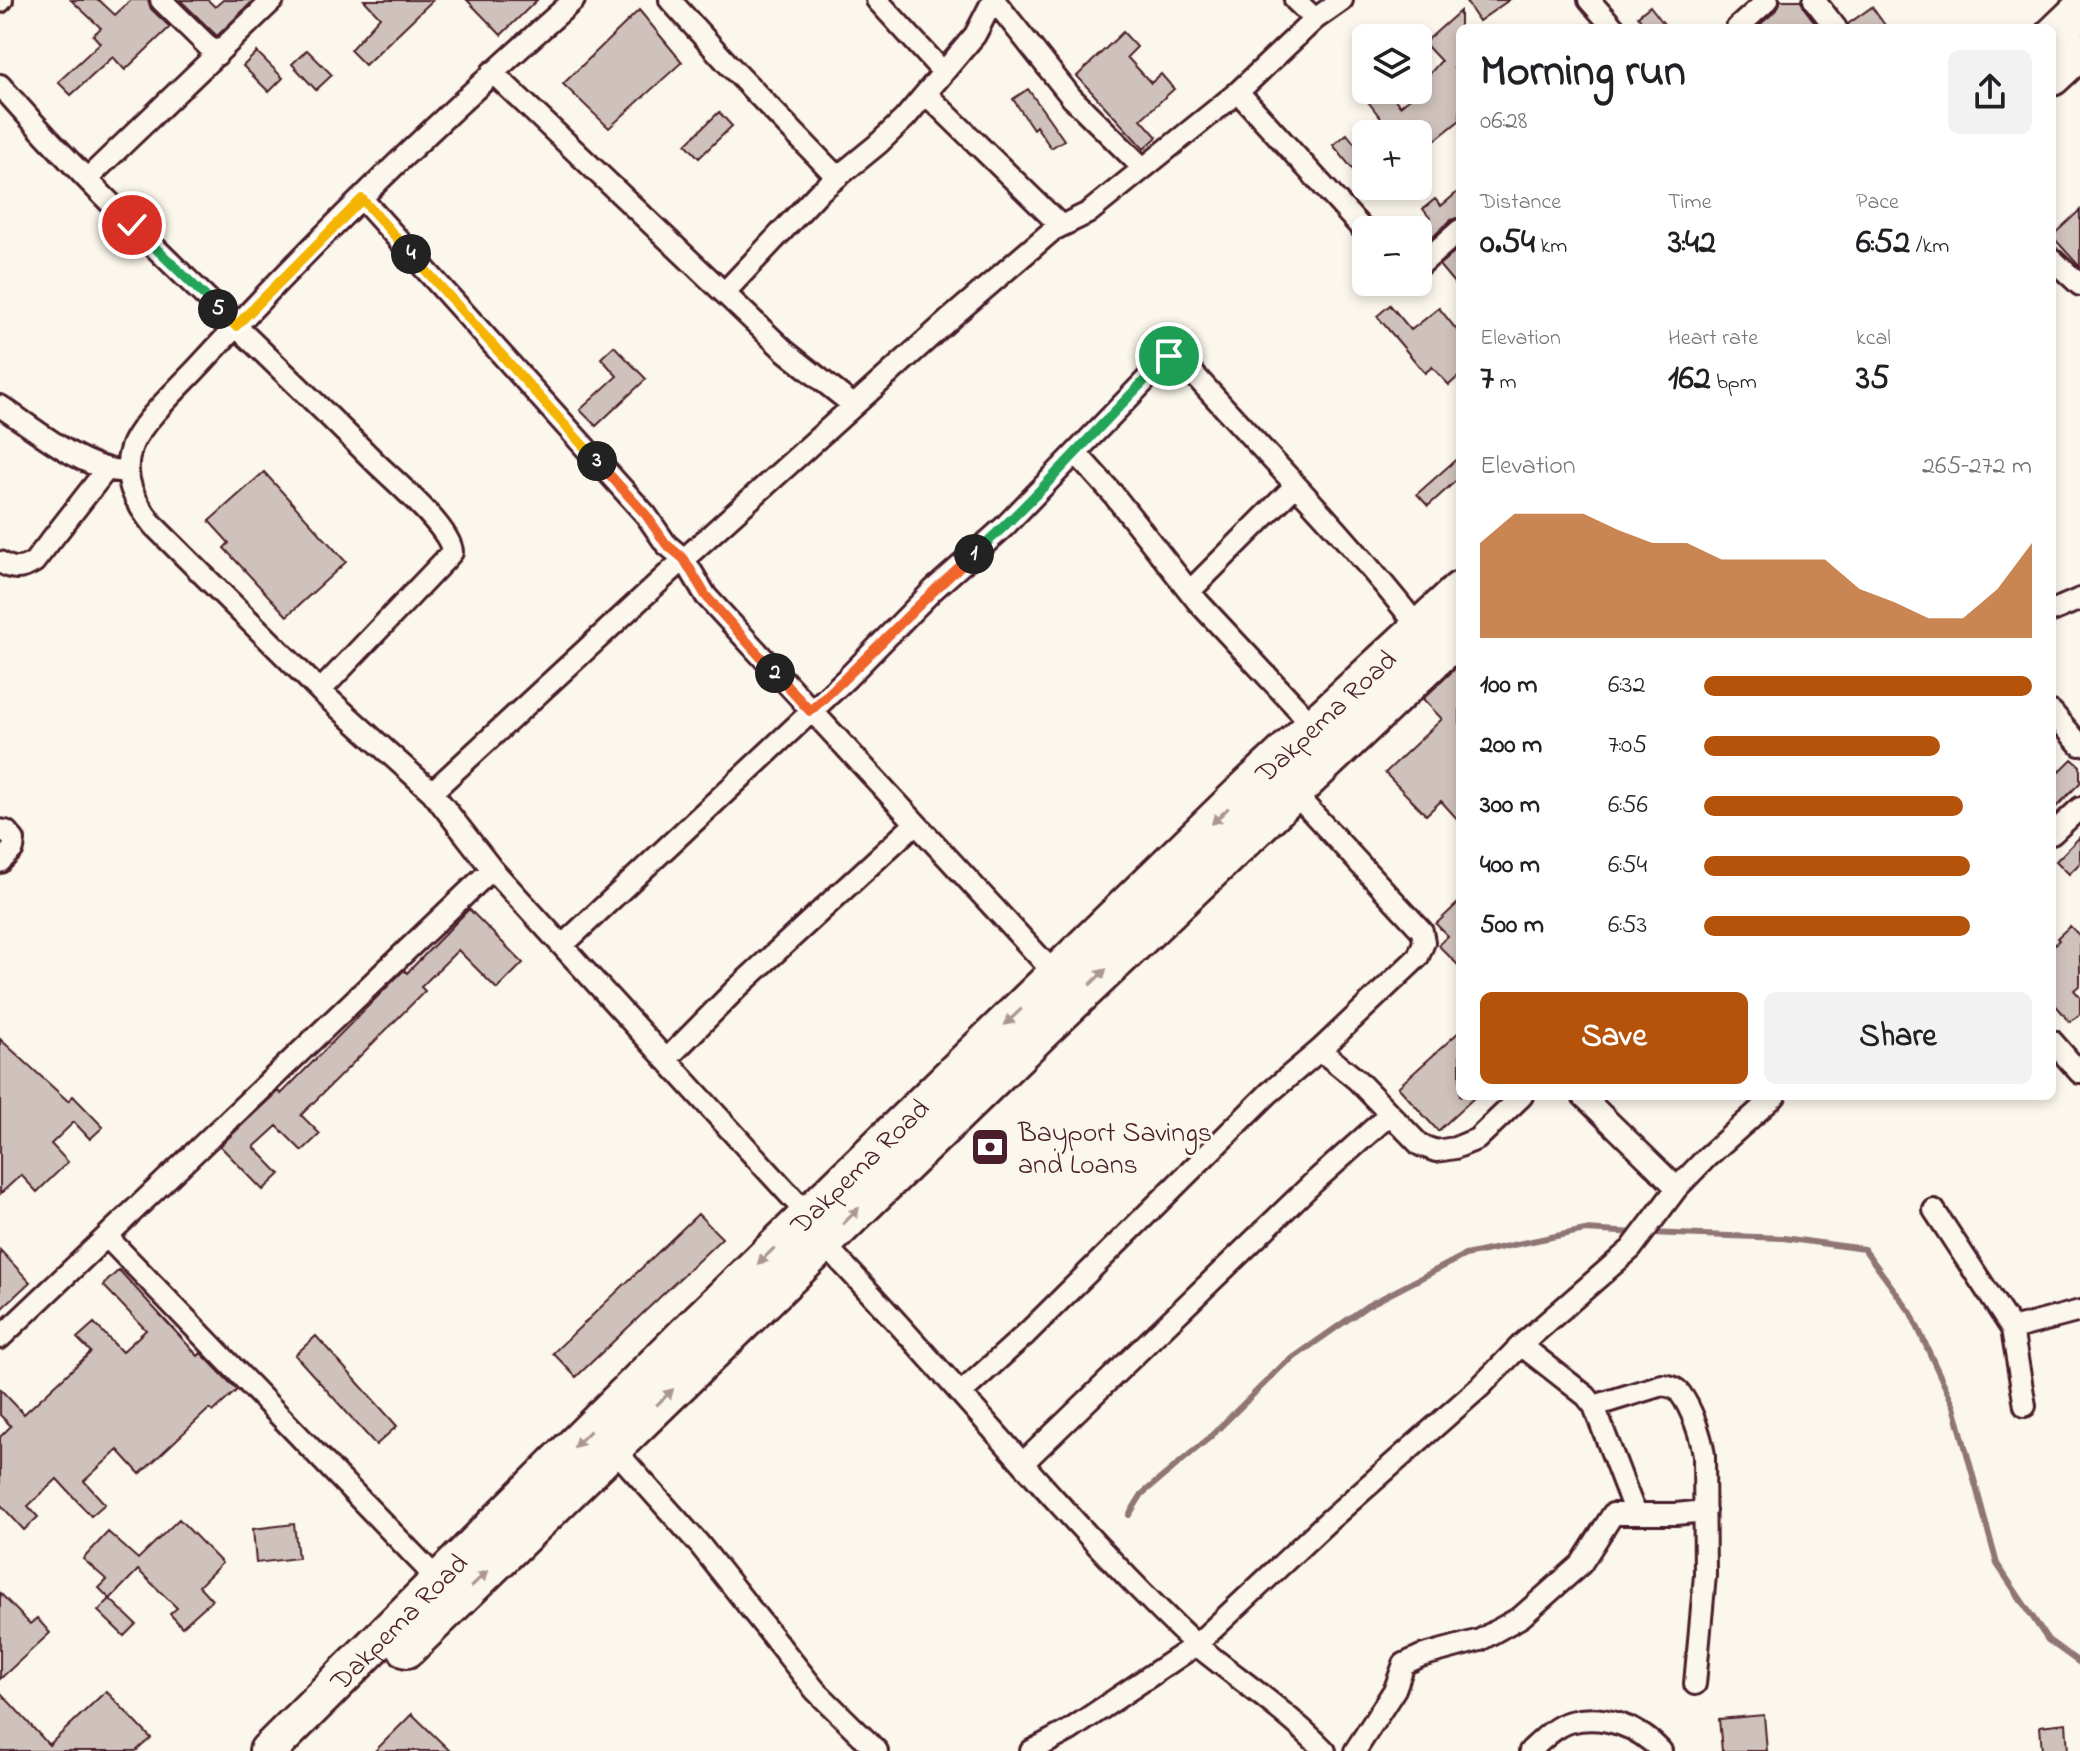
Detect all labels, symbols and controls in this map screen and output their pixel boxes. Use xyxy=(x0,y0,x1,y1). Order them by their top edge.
map controls xyxy=(1352,24,1432,296)
button: layers xyxy=(1352,24,1432,104)
text: Morning run xyxy=(1480,41,1686,105)
button: share xyxy=(1948,50,2032,134)
text: 06:28 xyxy=(1480,103,1528,141)
button: + xyxy=(1352,120,1432,200)
text: Distance xyxy=(1480,187,1561,219)
text: Time xyxy=(1668,187,1712,219)
text: Pace xyxy=(1856,187,1899,219)
pin xyxy=(98,191,166,259)
icon: check xyxy=(110,203,154,247)
button: − xyxy=(1352,216,1432,296)
text: 0.54 xyxy=(1480,219,1535,269)
text: 3:42 xyxy=(1668,219,1716,269)
text: 6:52 xyxy=(1856,219,1910,269)
text: km xyxy=(1535,231,1567,263)
text: /km xyxy=(1910,231,1949,263)
pin: 4 xyxy=(391,234,431,274)
text: 4 xyxy=(406,238,416,270)
pin: 5 xyxy=(198,289,238,329)
text: 5 xyxy=(212,293,224,325)
pin xyxy=(1135,322,1203,390)
text: Elevation xyxy=(1480,323,1561,355)
text: Heart rate xyxy=(1668,323,1758,355)
text: kcal xyxy=(1856,323,1891,355)
icon: arrive xyxy=(1147,334,1191,378)
text: 7 xyxy=(1480,355,1494,405)
text: 162 xyxy=(1668,355,1711,405)
text: 35 xyxy=(1856,355,1890,405)
text: m xyxy=(1494,367,1517,399)
text: bpm xyxy=(1711,367,1757,399)
pin: 3 xyxy=(577,441,617,481)
text: 3 xyxy=(592,445,602,477)
text: Elevation xyxy=(1480,448,1576,486)
text: 265–272 m xyxy=(1922,448,2032,486)
pin: 1 xyxy=(954,534,994,574)
text: 1 xyxy=(971,538,978,570)
street label: Dakpema Road xyxy=(1247,641,1408,795)
pin: 2 xyxy=(755,653,795,693)
text: 2 xyxy=(770,657,780,689)
text: 100 m xyxy=(1480,667,1537,705)
text: 6:32 xyxy=(1608,667,1645,705)
text: 200 m xyxy=(1480,727,1542,765)
text: 7:05 xyxy=(1608,727,1647,765)
text: 300 m xyxy=(1480,787,1540,825)
text: 6:56 xyxy=(1608,787,1648,825)
one-way arrow xyxy=(1211,806,1230,824)
text: 400 m xyxy=(1480,847,1540,885)
text: 6:54 xyxy=(1608,847,1647,885)
text: 500 m xyxy=(1480,907,1544,945)
text: 6:53 xyxy=(1608,907,1647,945)
one-way arrow xyxy=(1089,968,1108,986)
button: Save xyxy=(1480,992,1748,1084)
button: Share xyxy=(1764,992,2032,1084)
one-way arrow xyxy=(1004,1007,1023,1025)
street label: Dakpema Road xyxy=(782,1090,941,1246)
place label: Bayport Savings and Loans xyxy=(1017,1114,1212,1187)
bank icon: Bayport Savings and Loans xyxy=(969,1126,1011,1168)
one-way arrow xyxy=(841,1207,860,1226)
one-way arrow xyxy=(757,1246,776,1265)
one-way arrow xyxy=(655,1388,674,1407)
one-way arrow xyxy=(573,1429,591,1448)
street label: Dakpema Road xyxy=(322,1545,479,1702)
one-way arrow xyxy=(469,1570,488,1589)

